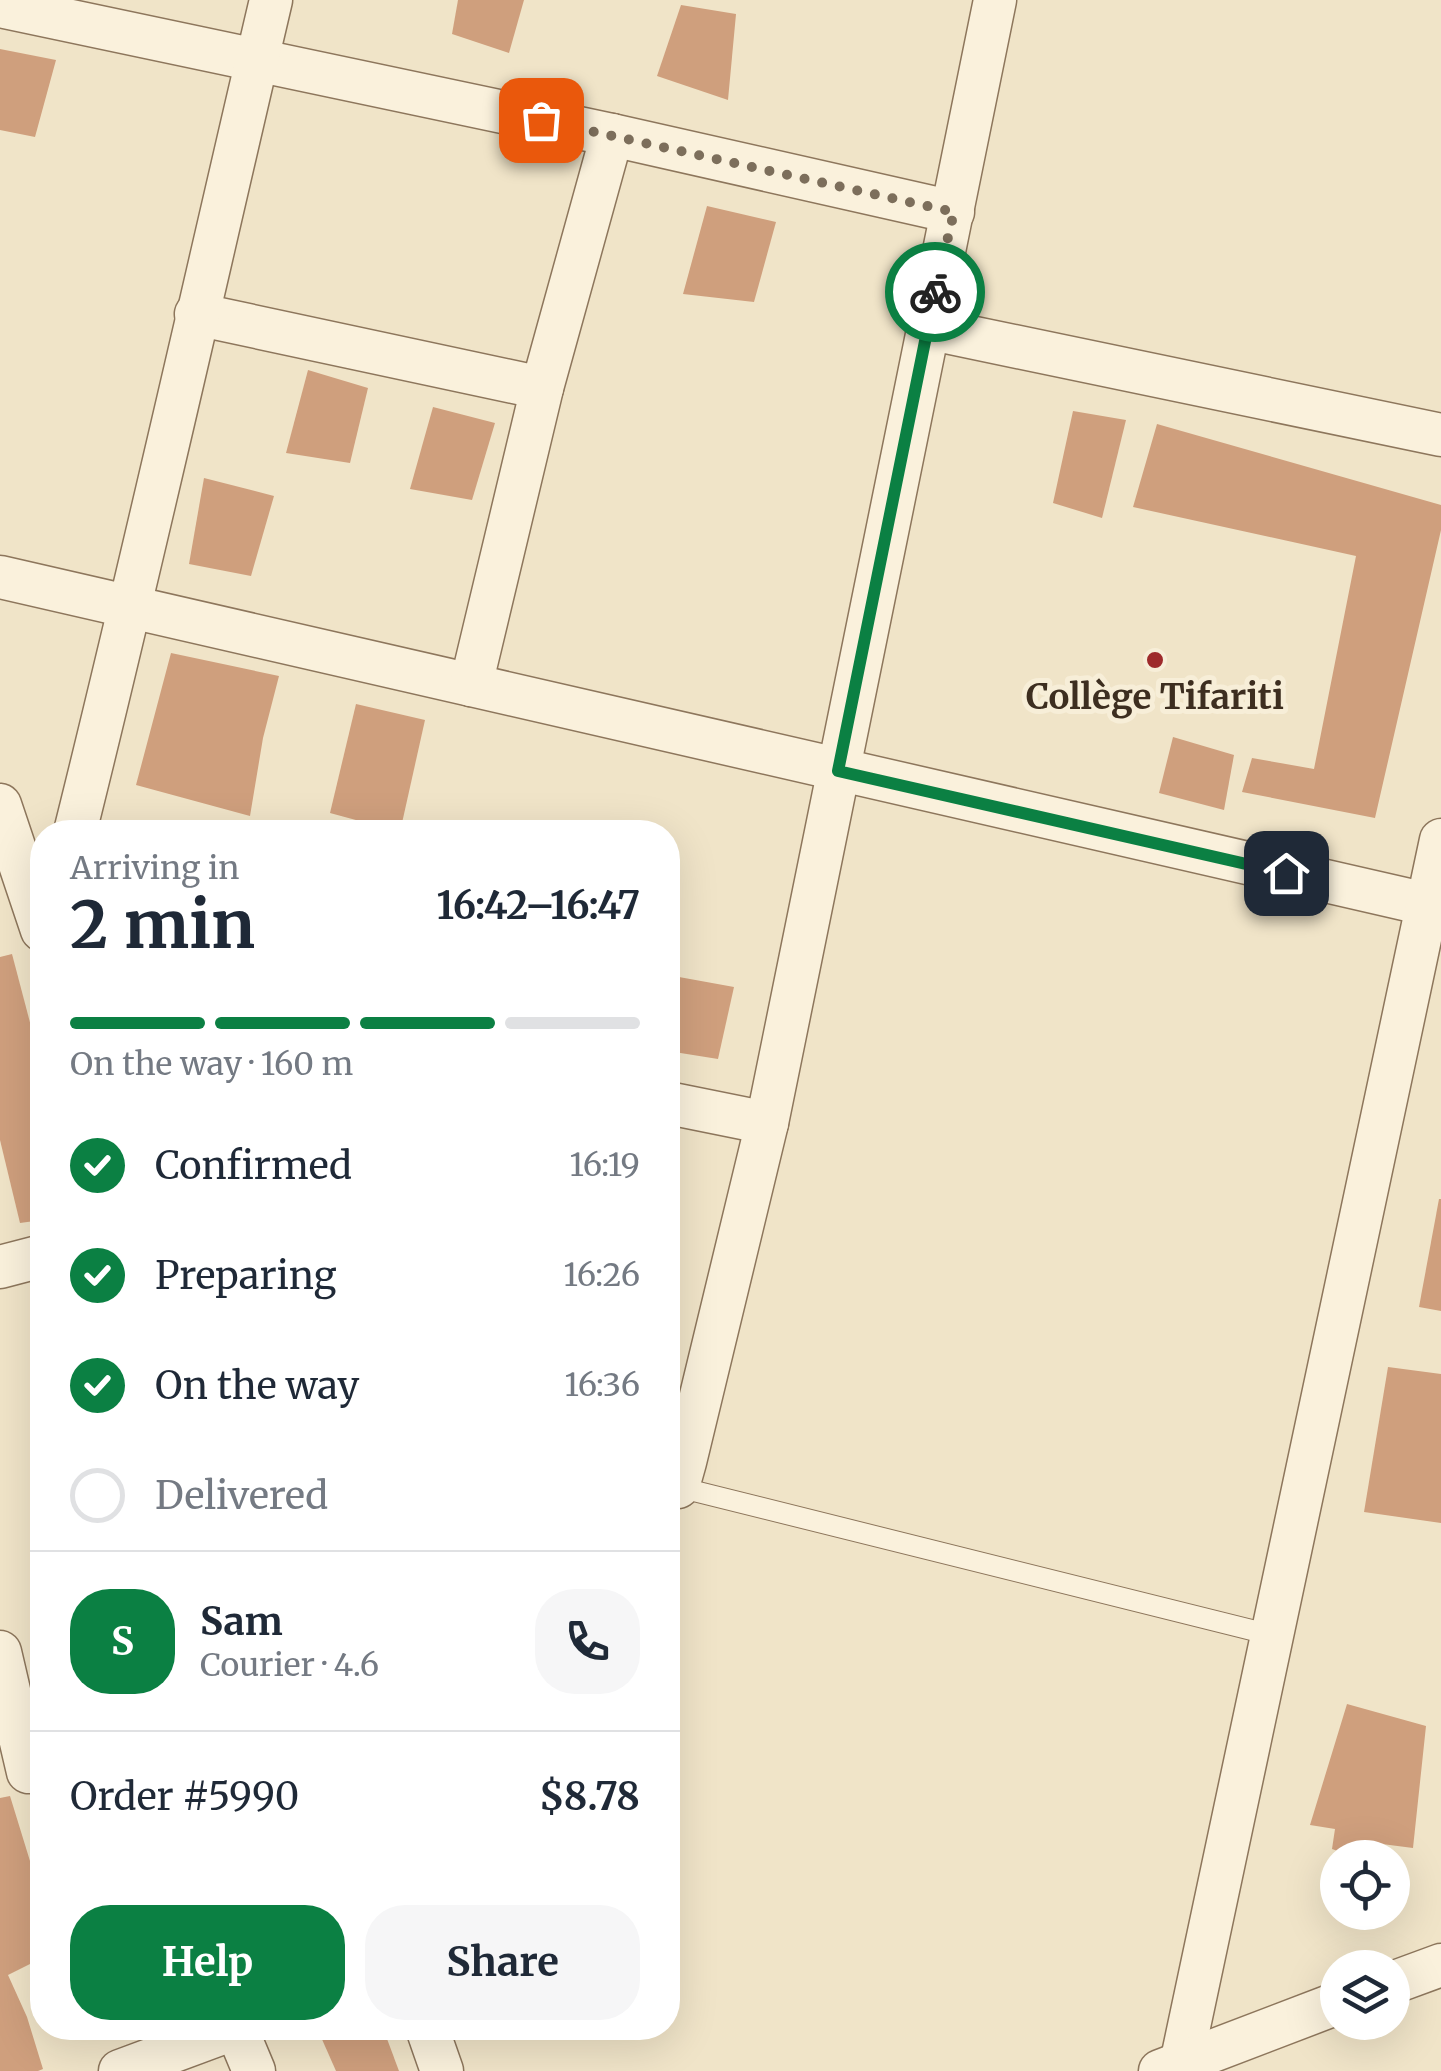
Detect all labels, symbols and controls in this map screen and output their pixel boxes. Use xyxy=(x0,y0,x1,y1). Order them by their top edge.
pin xyxy=(499,78,584,163)
icon: bag xyxy=(514,93,569,148)
courier xyxy=(885,242,985,342)
icon: bike xyxy=(908,265,963,320)
marker: Collège Tifariti xyxy=(1144,649,1166,671)
place label: Collège Tifariti xyxy=(1026,675,1284,719)
pin xyxy=(1244,831,1329,916)
icon: home xyxy=(1259,846,1314,901)
text: Arriving in xyxy=(70,848,239,888)
text: 16:42–16:47 xyxy=(437,882,640,929)
text: 2 min xyxy=(70,884,255,966)
text: On the way · 160 m xyxy=(70,1044,353,1084)
icon: check xyxy=(70,1138,125,1193)
text: Confirmed xyxy=(155,1142,352,1189)
text: 16:19 xyxy=(570,1145,640,1185)
icon: check xyxy=(70,1248,125,1303)
text: Preparing xyxy=(155,1252,337,1299)
text: 16:26 xyxy=(564,1255,640,1295)
icon: check xyxy=(70,1358,125,1413)
text: On the way xyxy=(155,1362,359,1409)
text: 16:36 xyxy=(564,1365,640,1405)
text: Delivered xyxy=(155,1472,328,1519)
button: phone xyxy=(535,1589,640,1694)
text: Sam xyxy=(200,1598,283,1645)
text: S xyxy=(111,1618,134,1665)
text: Courier · 4.6 xyxy=(200,1645,379,1685)
text: Order #5990 xyxy=(70,1773,299,1820)
text: $8.78 xyxy=(539,1773,640,1820)
map controls xyxy=(1320,1840,1410,2040)
button: locate xyxy=(1320,1840,1410,1930)
button: Help xyxy=(70,1905,345,2020)
button: Share xyxy=(365,1905,640,2020)
button: layers xyxy=(1320,1950,1410,2040)

